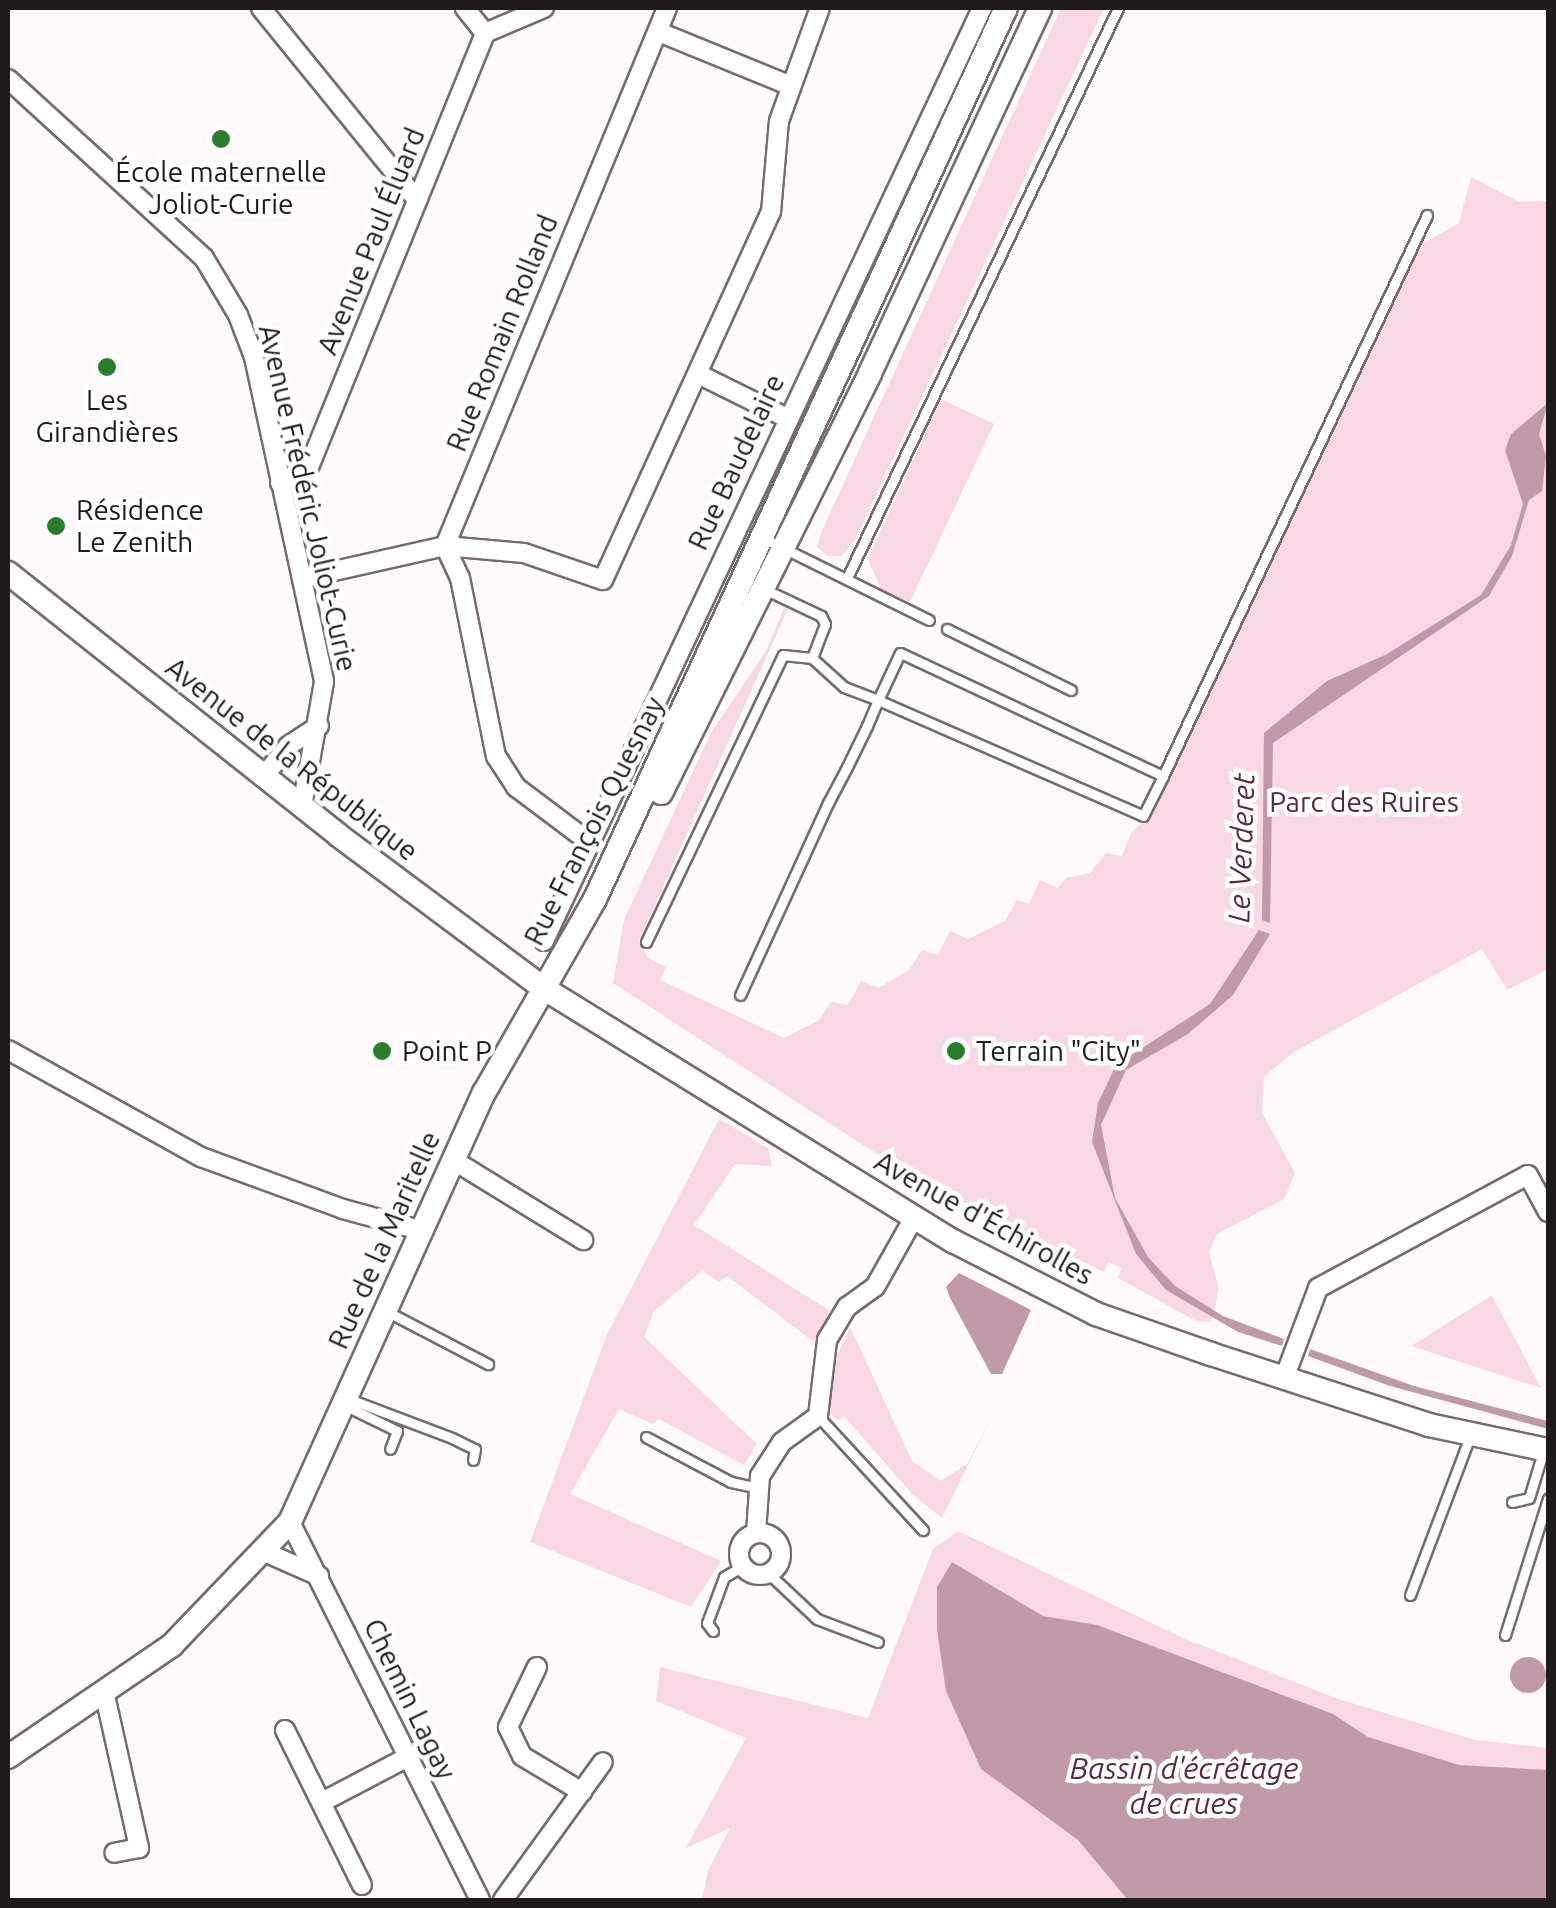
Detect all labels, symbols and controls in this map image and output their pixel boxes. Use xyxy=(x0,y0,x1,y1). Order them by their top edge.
street label: Avenue Paul Éluard xyxy=(310,123,432,359)
marker: École maternelle Joliot-Curie xyxy=(210,128,232,150)
place label: École maternelle Joliot-Curie xyxy=(115,155,327,221)
street label: Rue Romain Rolland xyxy=(439,210,565,456)
street label: Avenue Frédéric Joliot-Curie xyxy=(252,321,364,675)
marker: Les Girandières xyxy=(96,356,118,378)
street label: Rue Baudelaire xyxy=(681,369,791,555)
place label: Les Girandières xyxy=(35,383,179,449)
place label: Résidence Le Zenith xyxy=(76,493,204,559)
marker: Résidence Le Zenith xyxy=(45,515,67,537)
street label: Avenue de la République xyxy=(159,650,425,868)
street label: Rue François Quesnay xyxy=(517,691,671,951)
water label: Le Verderet xyxy=(1220,773,1262,923)
park label: Parc des Ruires xyxy=(1269,785,1459,819)
place label: Point P xyxy=(402,1034,492,1068)
place label: Terrain "City" xyxy=(976,1034,1141,1068)
marker: Point P xyxy=(371,1040,393,1062)
marker: Terrain "City" xyxy=(945,1040,967,1062)
street label: Rue de la Maritelle xyxy=(321,1126,447,1354)
street label: Avenue d'Échirolles xyxy=(869,1144,1099,1292)
street label: Chemin Lagay xyxy=(357,1613,463,1785)
water label: Bassin d'écrêtage de crues xyxy=(1070,1750,1298,1820)

